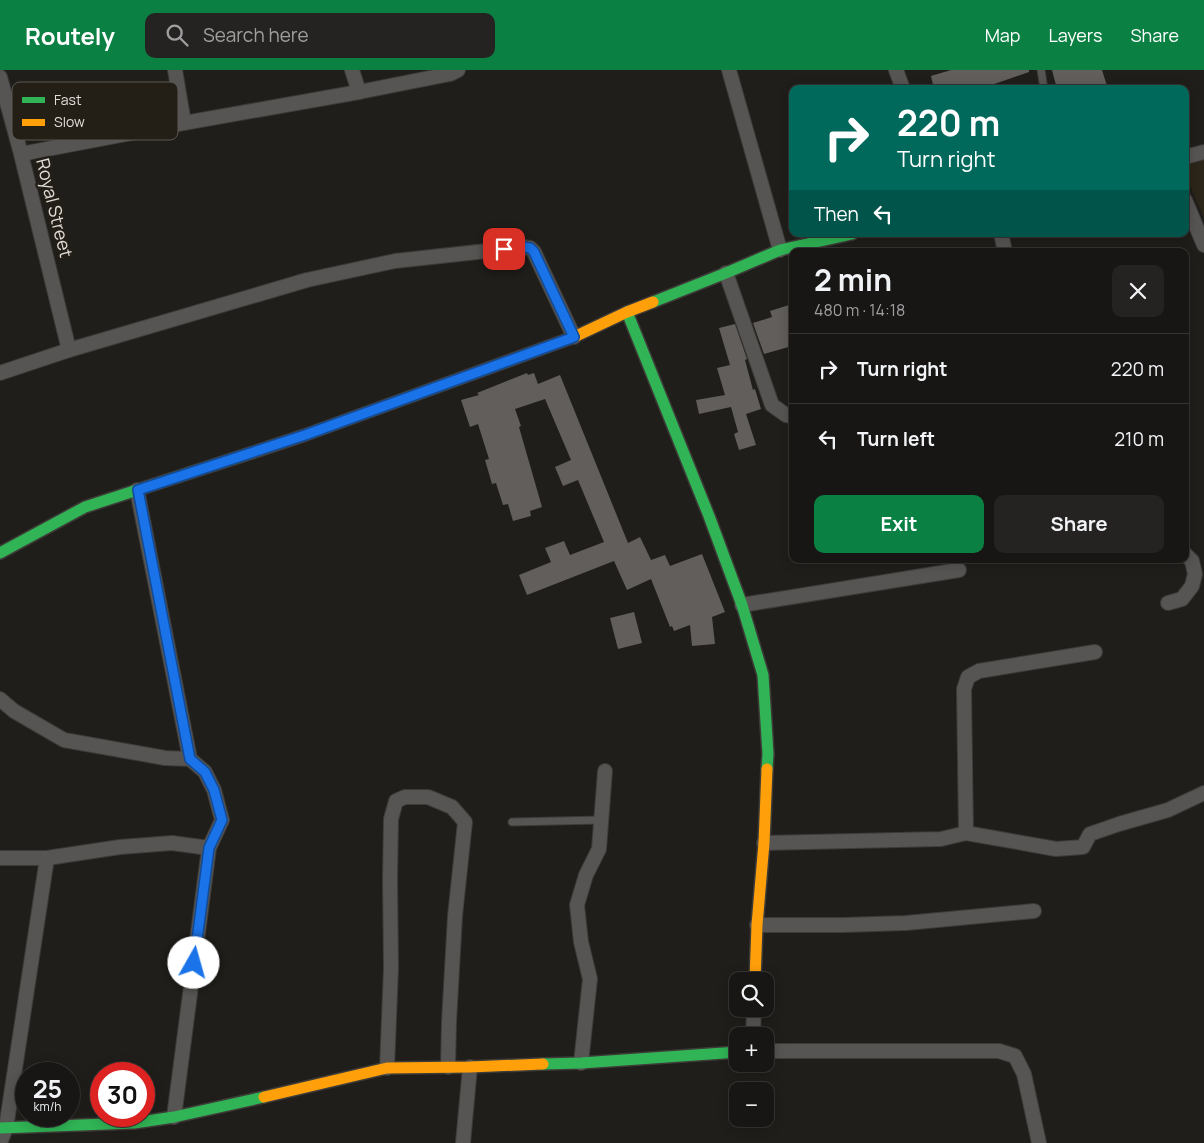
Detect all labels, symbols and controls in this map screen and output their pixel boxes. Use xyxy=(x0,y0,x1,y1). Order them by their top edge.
search box xyxy=(145,13,495,58)
text: Routely xyxy=(25,19,115,52)
icon: search xyxy=(163,21,191,49)
text: Search here xyxy=(203,22,309,48)
text: Map xyxy=(985,23,1020,47)
text: Layers xyxy=(1048,23,1102,47)
text: Share xyxy=(1130,23,1179,47)
legend xyxy=(12,82,178,140)
text: Fast xyxy=(54,90,82,109)
text: 220 m xyxy=(897,99,1000,147)
icon: right xyxy=(814,105,879,170)
text: Slow xyxy=(54,112,85,131)
text: Turn right xyxy=(897,144,995,174)
street label: Royal Street xyxy=(31,156,79,260)
icon: left xyxy=(869,200,897,228)
text: Then xyxy=(814,201,859,227)
pin xyxy=(483,228,525,270)
icon: arrive xyxy=(490,235,518,263)
text: 2 min xyxy=(814,259,892,300)
button: close xyxy=(1112,265,1164,317)
text: 480 m · 14:18 xyxy=(814,299,905,321)
icon: right xyxy=(814,355,842,383)
text: Turn right xyxy=(857,356,947,382)
text: 220 m xyxy=(1111,356,1164,382)
icon: left xyxy=(814,425,842,453)
text: Turn left xyxy=(857,426,935,452)
text: 210 m xyxy=(1114,426,1164,452)
button: Exit xyxy=(814,495,984,553)
button: Share xyxy=(994,495,1164,553)
position arrow xyxy=(167,936,219,988)
map controls xyxy=(729,972,774,1127)
button: search xyxy=(729,972,774,1017)
button: + xyxy=(729,1027,774,1072)
speed limit sign: 30 xyxy=(90,1062,155,1127)
text: 25 xyxy=(33,1071,62,1106)
button: − xyxy=(729,1082,774,1127)
text: km/h xyxy=(34,1098,61,1115)

